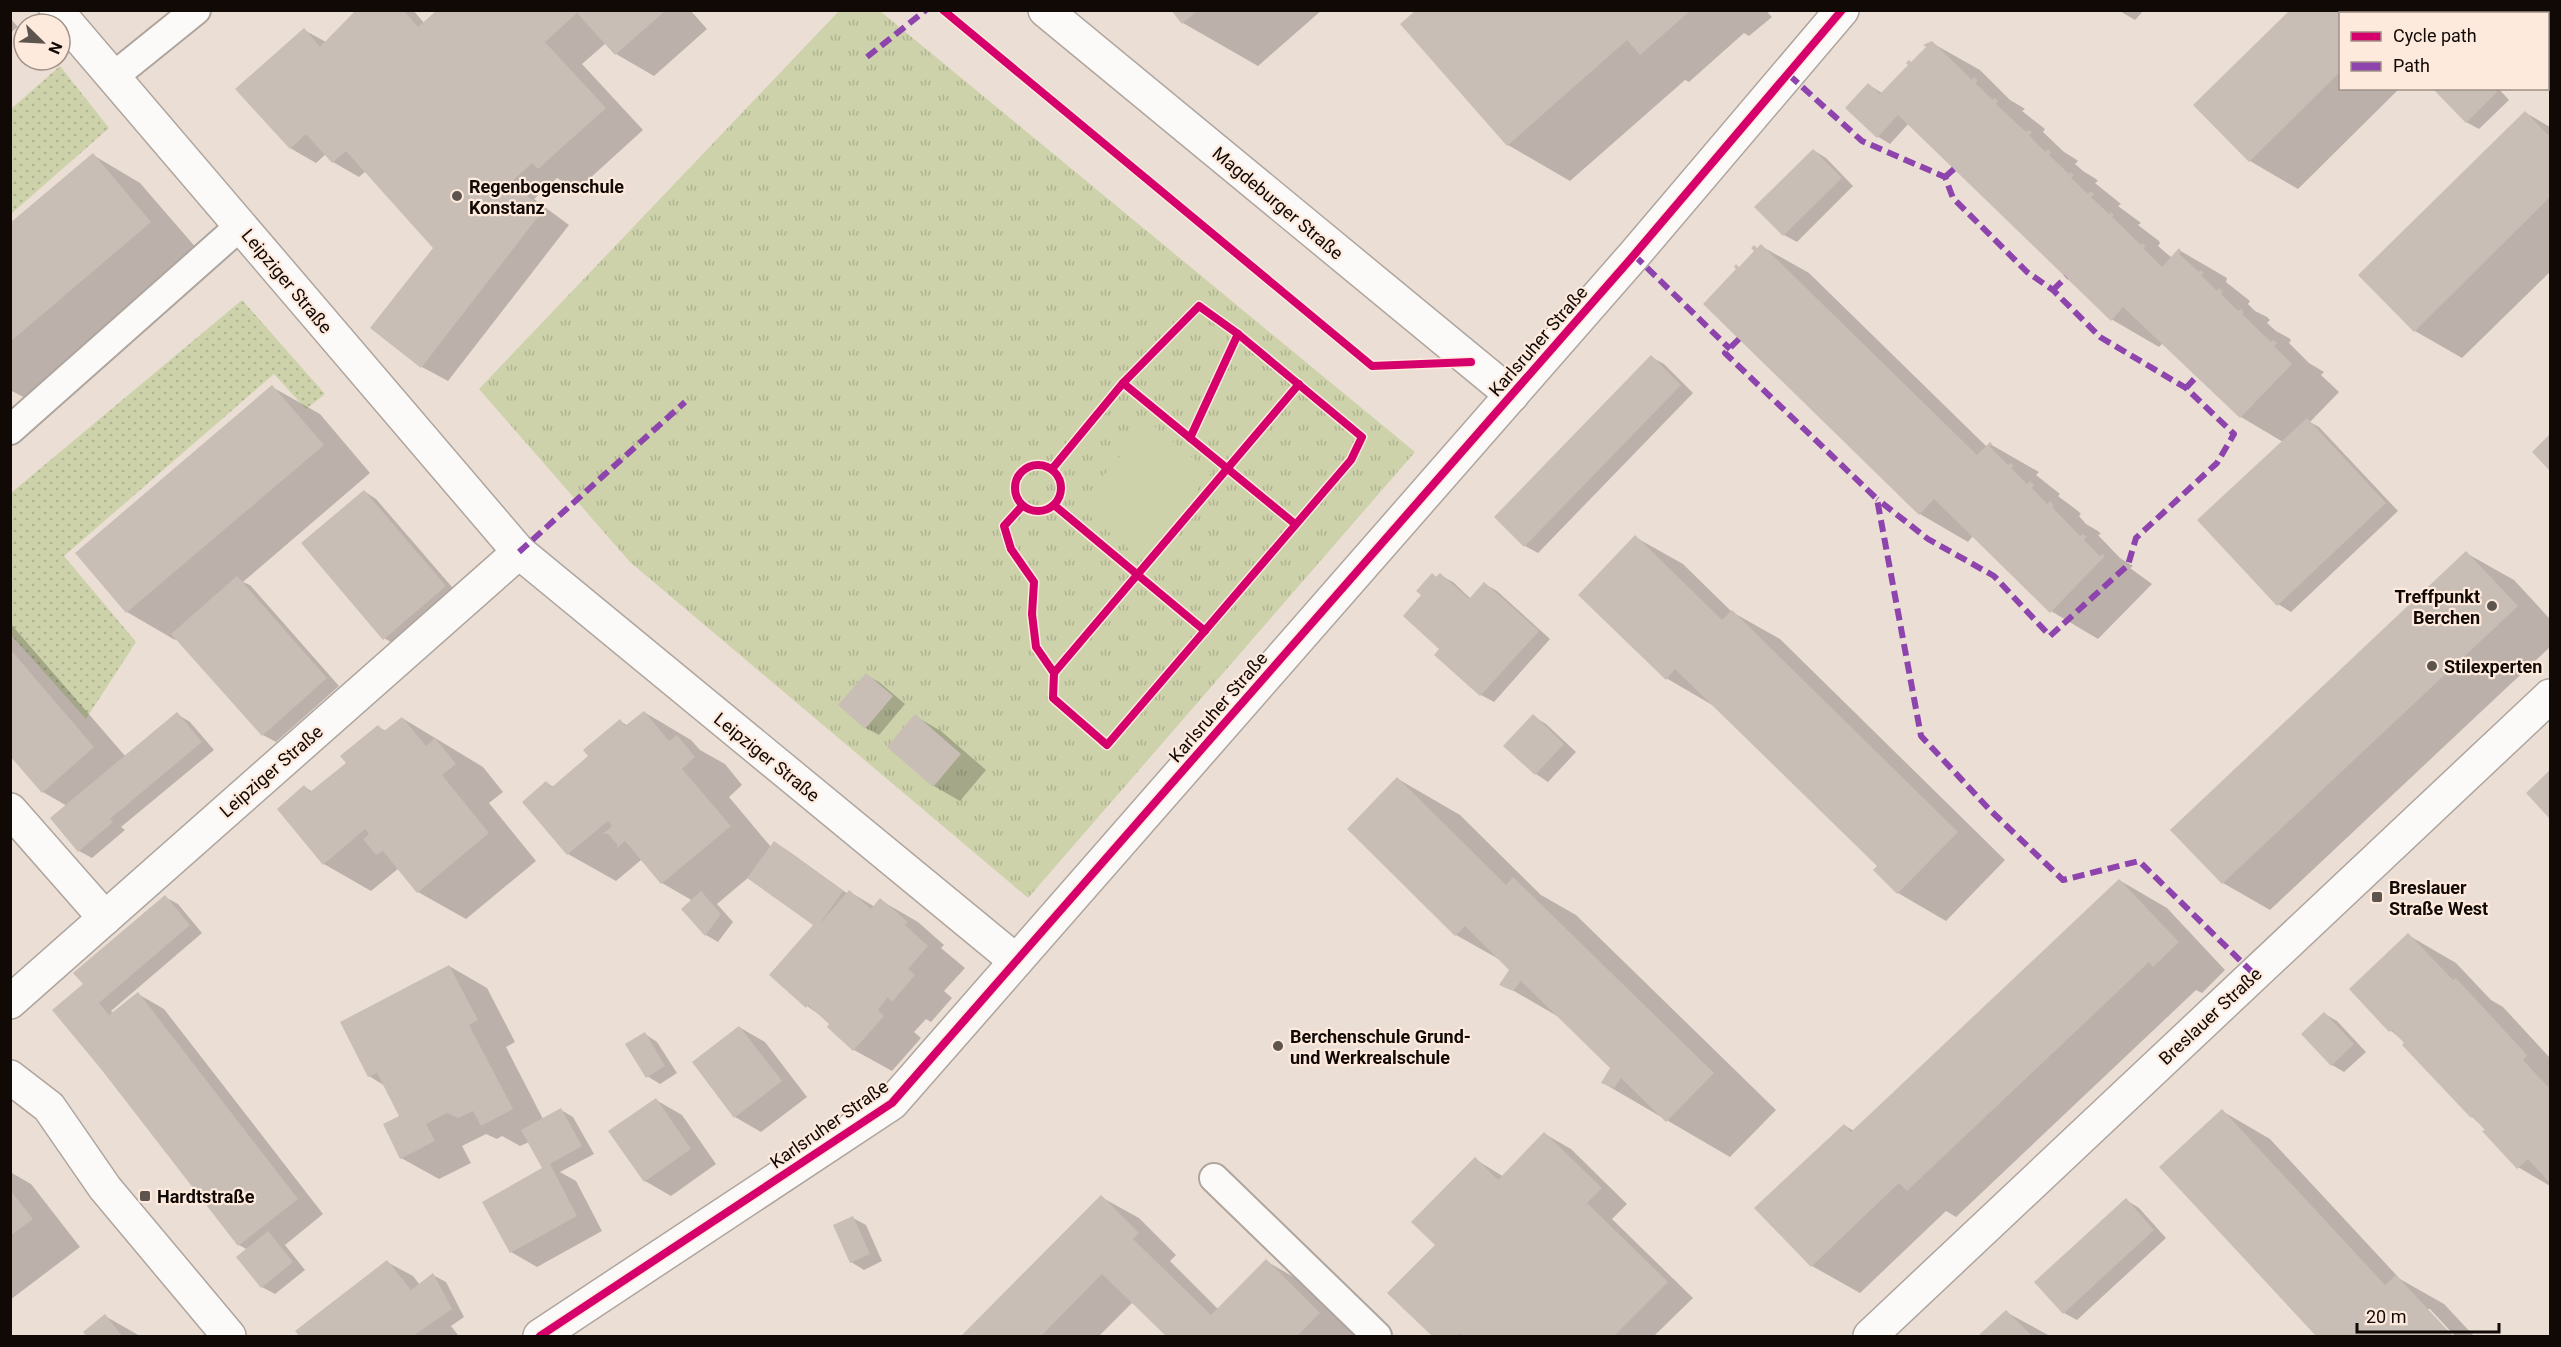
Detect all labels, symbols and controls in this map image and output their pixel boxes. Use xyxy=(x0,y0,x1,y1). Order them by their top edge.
north arrow xyxy=(12,12,72,72)
legend xyxy=(2339,12,2549,90)
text: Cycle path xyxy=(2393,25,2477,46)
text: N xyxy=(44,39,66,57)
text: Path xyxy=(2393,55,2430,76)
street label: Magdeburger Straße xyxy=(1208,142,1348,264)
place label: Regenbogenschule Konstanz xyxy=(469,176,624,218)
marker: Regenbogenschule Konstanz xyxy=(450,189,464,203)
street label: Leipziger Straße xyxy=(237,225,337,337)
street label: Karlsruher Straße xyxy=(1484,282,1592,400)
place label: Treffpunkt Berchen xyxy=(2394,586,2480,628)
marker: Treffpunkt Berchen xyxy=(2485,599,2499,613)
street label: Karlsruher Straße xyxy=(1164,648,1272,766)
place label: Stilexperten xyxy=(2444,656,2542,677)
marker: Stilexperten xyxy=(2425,659,2439,673)
street label: Leipziger Straße xyxy=(710,708,824,806)
street label: Leipziger Straße xyxy=(215,721,327,821)
place label: Breslauer Straße West xyxy=(2389,877,2488,919)
marker: Breslauer Straße West xyxy=(2370,890,2384,904)
street label: Breslauer Straße xyxy=(2154,963,2266,1069)
place label: Berchenschule Grund- und Werkrealschule xyxy=(1290,1026,1471,1068)
marker: Berchenschule Grund- und Werkrealschule xyxy=(1271,1039,1285,1053)
street label: Karlsruher Straße xyxy=(766,1075,892,1173)
place label: Hardtstraße xyxy=(157,1186,255,1207)
marker: Hardtstraße xyxy=(138,1189,152,1203)
scale bar xyxy=(2357,1296,2500,1334)
text: 20 m xyxy=(2366,1306,2406,1327)

